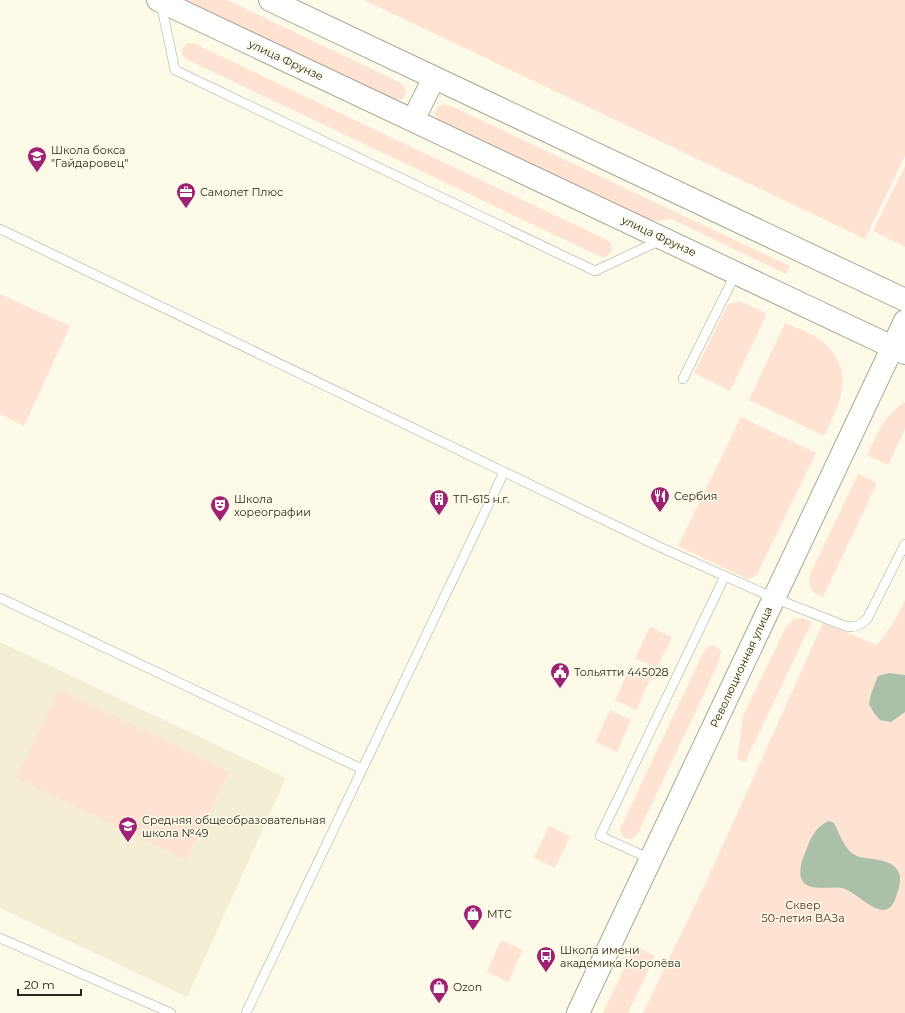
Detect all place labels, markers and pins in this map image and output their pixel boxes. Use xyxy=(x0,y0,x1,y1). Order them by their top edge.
place label: Школа бокса "Гайдаровец" xyxy=(51,143,128,170)
school or university icon: Школа бокса "Гайдаровец" xyxy=(26,145,48,173)
office icon: Самолет Плюс xyxy=(175,181,197,209)
place label: Самолет Плюс xyxy=(200,185,283,199)
restaurant icon: Сербия xyxy=(649,485,671,513)
building icon: ТП-615 н.г. xyxy=(428,488,450,516)
place label: Сербия xyxy=(674,489,717,503)
place label: Школа хореографии xyxy=(234,492,311,519)
place label: ТП-615 н.г. xyxy=(453,492,509,506)
theatre icon: Школа хореографии xyxy=(209,494,231,522)
public building icon: Тольятти 445028 xyxy=(549,661,571,689)
place label: Тольятти 445028 xyxy=(574,665,669,679)
place label: Средняя общеобразовательная школа №49 xyxy=(142,813,326,840)
school or university icon: Средняя общеобразовательная школа №49 xyxy=(117,815,139,843)
shop icon: МТС xyxy=(462,903,484,931)
place label: МТС xyxy=(487,907,512,921)
place label: Школа имени академика Королёва xyxy=(560,943,681,970)
bus stop icon: Школа имени академика Королёва xyxy=(535,945,557,973)
shop icon: Ozon xyxy=(428,976,450,1004)
place label: Ozon xyxy=(453,980,482,994)

